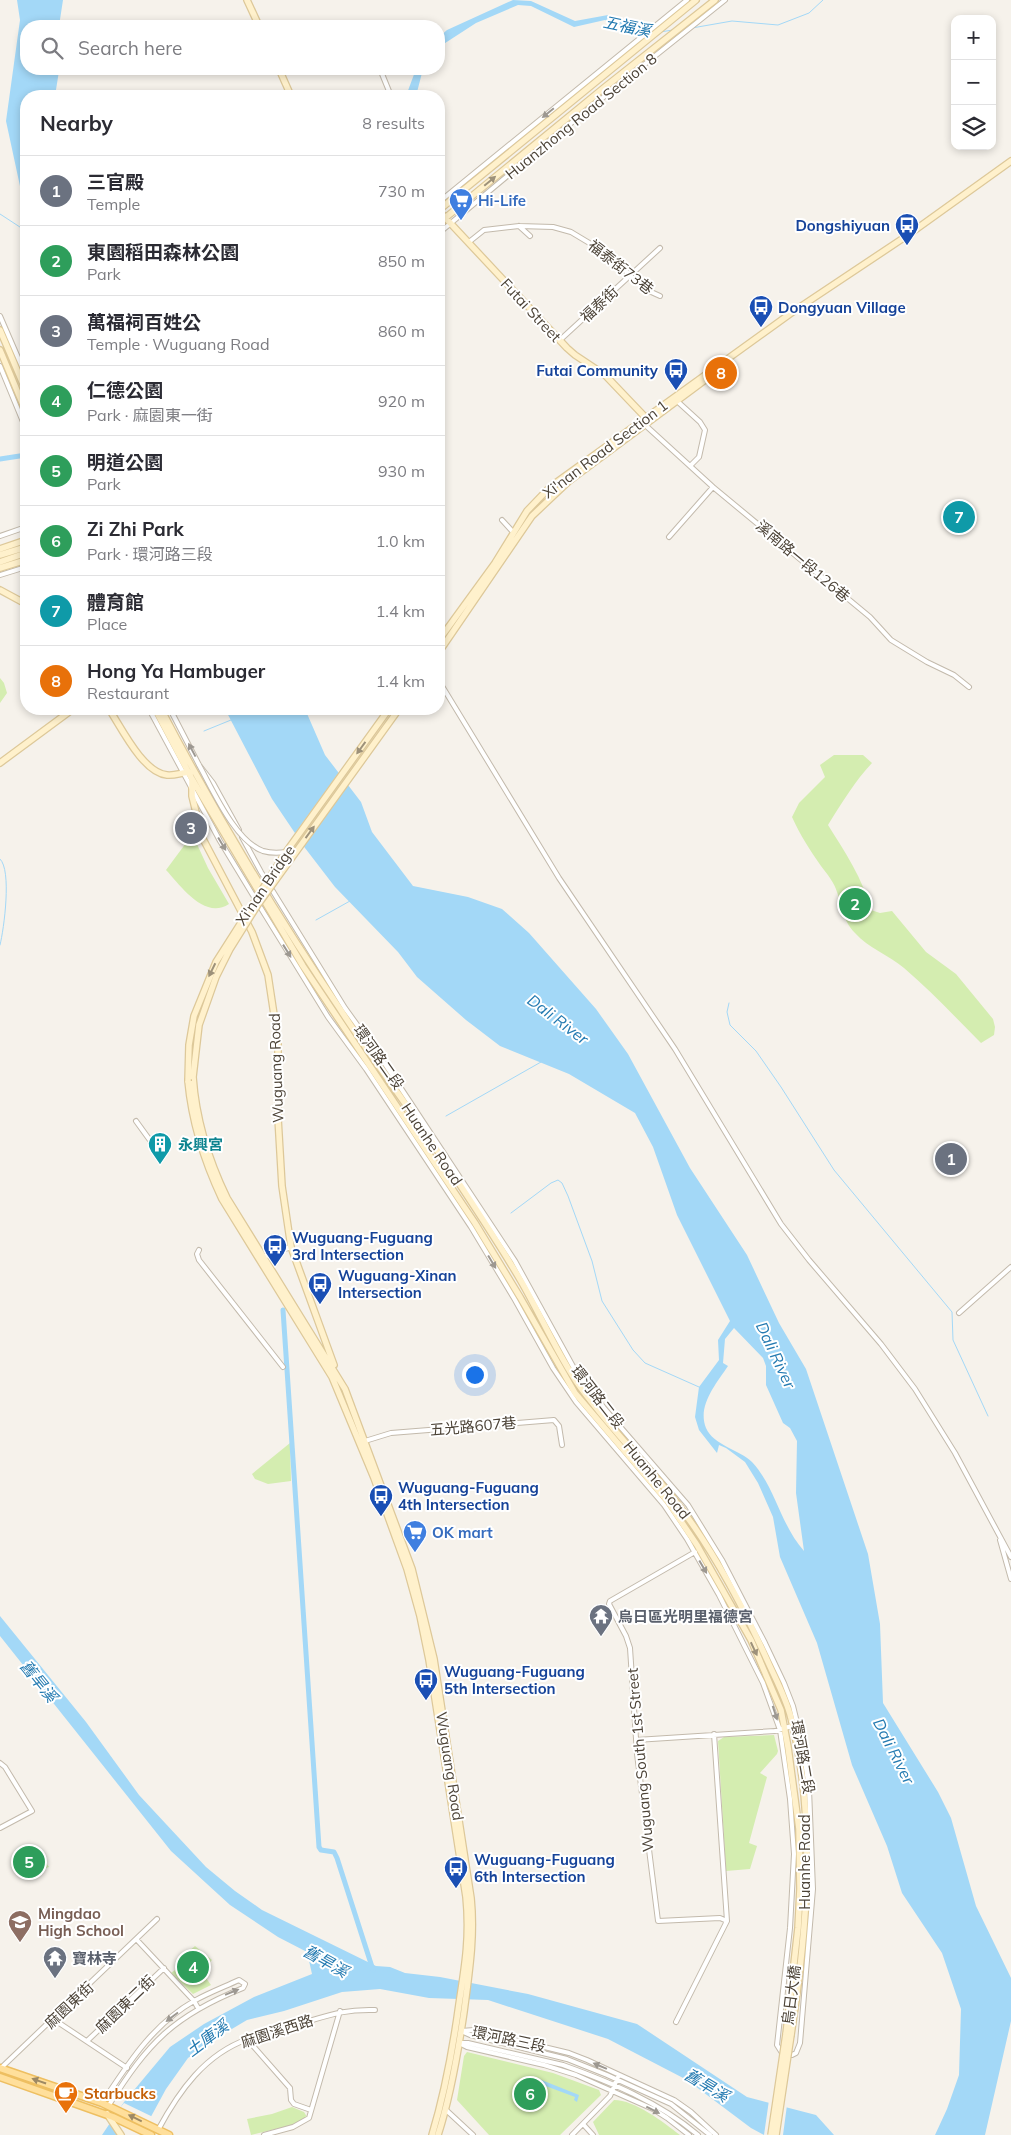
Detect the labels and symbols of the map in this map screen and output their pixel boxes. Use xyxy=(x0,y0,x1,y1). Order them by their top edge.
water label: 五福溪 xyxy=(601,11,655,41)
street label: Huanzhong Road Section 8 xyxy=(501,49,661,183)
one-way arrow xyxy=(541,107,554,118)
one-way arrow xyxy=(484,175,496,187)
supermarket icon: Hi-Life xyxy=(448,187,474,221)
place label: Hi-Life xyxy=(478,191,526,210)
bus stop icon: Dongshiyuan xyxy=(894,212,920,246)
place label: Dongshiyuan xyxy=(795,216,890,235)
street label: 福泰街73巷 xyxy=(584,235,658,299)
street label: Futai Street xyxy=(497,274,565,346)
street label: 福泰街 xyxy=(576,282,622,326)
bus stop icon: Dongyuan Village xyxy=(748,294,774,328)
place label: Dongyuan Village xyxy=(778,298,906,317)
pin: 8 xyxy=(705,354,737,392)
bus stop icon: Futai Community xyxy=(663,357,689,391)
place label: Futai Community xyxy=(536,361,659,380)
street label: Xi'nan Road Section 1 xyxy=(539,396,671,502)
pin: 7 xyxy=(943,498,975,536)
street label: 溪南路一段126巷 xyxy=(752,516,854,606)
one-way arrow xyxy=(356,741,366,755)
one-way arrow xyxy=(188,743,196,757)
pin: 3 xyxy=(175,809,207,847)
one-way arrow xyxy=(305,825,315,839)
one-way arrow xyxy=(218,837,227,850)
street label: Xi'nan Bridge xyxy=(231,841,299,929)
pin: 2 xyxy=(839,885,871,923)
one-way arrow xyxy=(283,944,292,958)
one-way arrow xyxy=(208,963,216,977)
water label: Dali River xyxy=(524,990,593,1049)
street label: Wuguang Road xyxy=(265,1013,287,1123)
street label: 環河路二段 xyxy=(350,1021,408,1093)
street label: Huanhe Road xyxy=(397,1099,467,1189)
building icon: 永興宮 xyxy=(147,1131,173,1165)
place label: 永興宮 xyxy=(178,1135,223,1154)
pin: 1 xyxy=(935,1140,967,1178)
place label: Wuguang-Fuguang 3rd Intersection xyxy=(292,1228,433,1264)
bus stop icon: Wuguang-Fuguang 3rd Intersection xyxy=(262,1233,288,1267)
one-way arrow xyxy=(487,1256,496,1269)
place label: Wuguang-Xinan Intersection xyxy=(338,1266,457,1302)
bus stop icon: Wuguang-Xinan Intersection xyxy=(307,1271,333,1305)
water label: Dali River xyxy=(752,1319,801,1393)
your location xyxy=(462,1362,488,1388)
street label: 環河路二段 xyxy=(567,1362,629,1432)
street label: 五光路607巷 xyxy=(429,1413,517,1439)
street label: Huanhe Road xyxy=(620,1437,694,1523)
place label: Wuguang-Fuguang 4th Intersection xyxy=(398,1478,539,1514)
bus stop icon: Wuguang-Fuguang 4th Intersection xyxy=(368,1483,394,1517)
supermarket icon: OK mart xyxy=(402,1519,428,1553)
place label: OK mart xyxy=(432,1523,493,1542)
one-way arrow xyxy=(699,1561,708,1574)
temple icon: 烏日區光明里福德宮 xyxy=(588,1603,614,1637)
place label: 烏日區光明里福德宮 xyxy=(618,1607,753,1626)
one-way arrow xyxy=(750,1641,759,1656)
water label: 舊旱溪 xyxy=(16,1656,63,1707)
place label: Wuguang-Fuguang 5th Intersection xyxy=(444,1662,585,1698)
bus stop icon: Wuguang-Fuguang 5th Intersection xyxy=(413,1667,439,1701)
street label: Wuguang South 1st Street xyxy=(622,1667,658,1853)
one-way arrow xyxy=(771,1706,779,1721)
street label: Wuguang Road xyxy=(432,1710,468,1822)
water label: Dali River xyxy=(869,1715,920,1788)
street label: 環河路二段 xyxy=(787,1718,819,1796)
street label: Huanhe Road xyxy=(795,1814,814,1910)
pin: 5 xyxy=(13,1843,45,1881)
place label: Wuguang-Fuguang 6th Intersection xyxy=(474,1850,615,1886)
bus stop icon: Wuguang-Fuguang 6th Intersection xyxy=(443,1855,469,1889)
place label: Mingdao High School xyxy=(38,1904,124,1940)
school or university icon: Mingdao High School xyxy=(7,1909,33,1943)
water label: 舊旱溪 xyxy=(300,1941,354,1982)
temple icon: 寶林寺 xyxy=(42,1945,68,1979)
pin: 4 xyxy=(177,1948,209,1986)
place label: 寶林寺 xyxy=(72,1949,117,1968)
street label: 烏日大橋 xyxy=(778,1964,804,2026)
street label: 麻園東二街 xyxy=(91,1971,159,2037)
street label: 麻園東街 xyxy=(41,1978,97,2032)
one-way arrow xyxy=(225,1988,240,1996)
street label: 麻園溪西路 xyxy=(238,2010,316,2052)
one-way arrow xyxy=(165,2012,179,2022)
water label: 土庫溪 xyxy=(182,2014,234,2060)
street label: 環河路三段 xyxy=(470,2022,548,2056)
one-way arrow xyxy=(593,2061,607,2069)
water label: 舊旱溪 xyxy=(681,2064,734,2107)
pin: 6 xyxy=(514,2075,546,2113)
one-way arrow xyxy=(31,2077,46,2085)
cafe icon: Starbucks xyxy=(53,2080,79,2114)
place label: Starbucks xyxy=(84,2084,156,2103)
one-way arrow xyxy=(646,2106,660,2114)
one-way arrow xyxy=(128,2113,142,2121)

